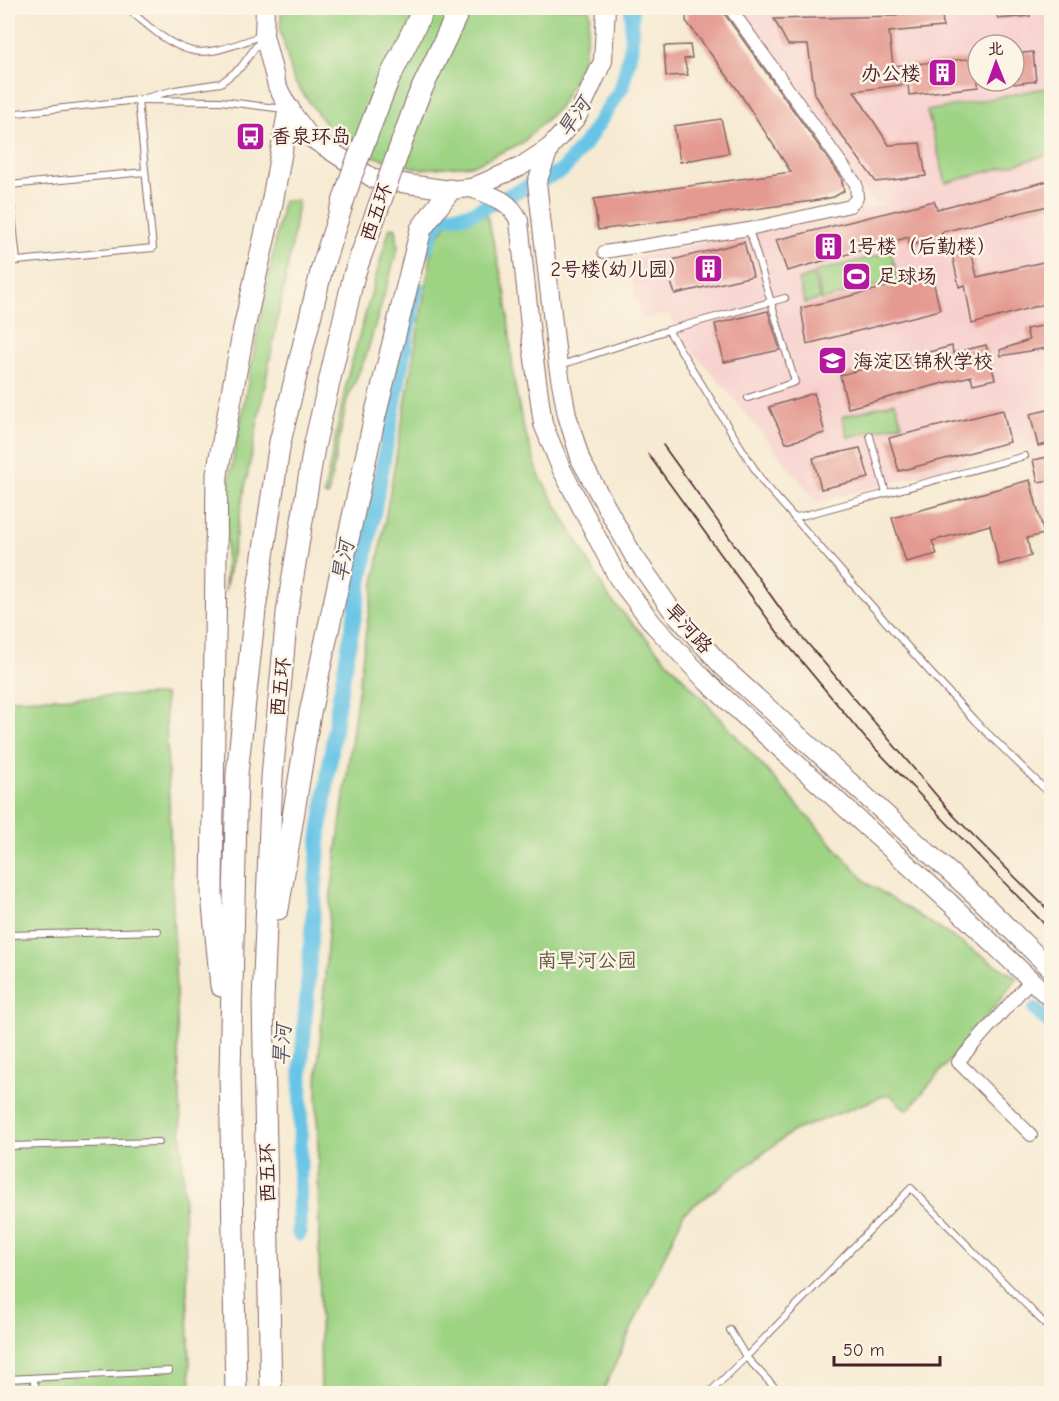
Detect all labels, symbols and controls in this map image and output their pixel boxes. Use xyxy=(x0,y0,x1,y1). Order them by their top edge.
north arrow xyxy=(966,33,1026,93)
text: 北 xyxy=(988,40,1004,58)
building icon: 办公楼 xyxy=(926,57,958,89)
place label: 办公楼 xyxy=(861,62,921,85)
water label: 旱河 xyxy=(552,90,598,141)
bus stop icon: 香泉环岛 xyxy=(234,120,266,152)
place label: 香泉环岛 xyxy=(271,125,351,148)
street label: 西五环 xyxy=(356,180,397,244)
building icon: 1号楼（后勤楼） xyxy=(812,230,844,262)
place label: 1号楼（后勤楼） xyxy=(849,235,997,258)
building icon: 2号楼(幼儿园） xyxy=(693,253,725,285)
place label: 2号楼(幼儿园） xyxy=(551,258,688,281)
sports icon: 足球场 xyxy=(840,260,872,292)
place label: 足球场 xyxy=(877,265,937,288)
school or university icon: 海淀区锦秋学校 xyxy=(816,345,848,377)
place label: 海淀区锦秋学校 xyxy=(853,350,993,373)
water label: 旱河 xyxy=(327,535,359,584)
street label: 旱河路 xyxy=(660,598,718,659)
street label: 西五环 xyxy=(266,656,295,718)
park label: 南旱河公园 xyxy=(537,949,637,972)
water label: 旱河 xyxy=(269,1020,296,1067)
street label: 西五环 xyxy=(255,1143,280,1203)
scale bar xyxy=(834,1329,940,1367)
text: 50 m xyxy=(843,1340,885,1361)

